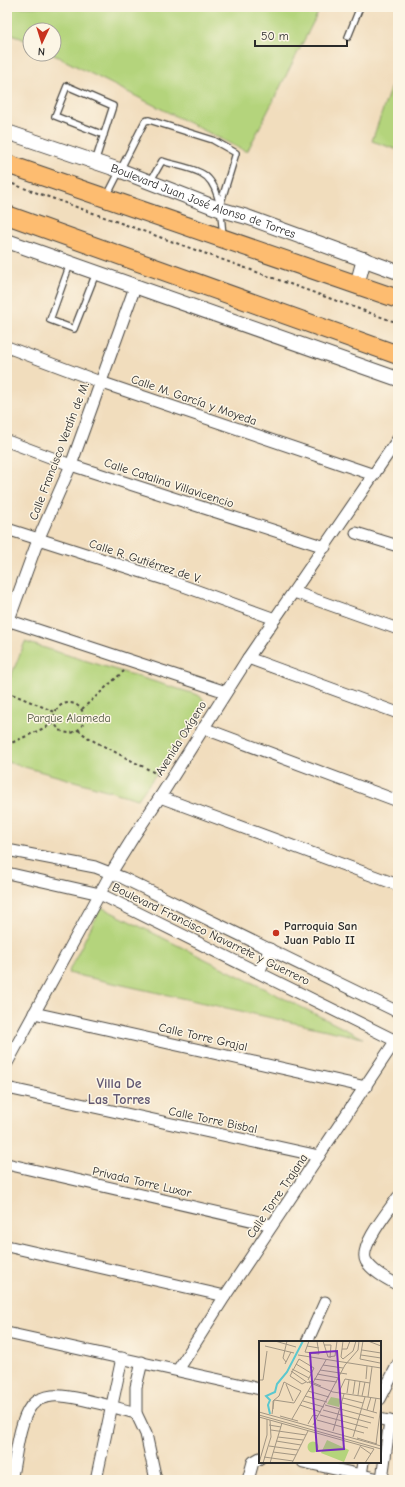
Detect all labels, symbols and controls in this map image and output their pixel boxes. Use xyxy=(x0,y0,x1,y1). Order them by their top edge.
north arrow xyxy=(22,22,62,62)
scale bar xyxy=(255,22,347,48)
text: 50 m xyxy=(261,29,289,43)
text: N xyxy=(37,45,45,58)
street label: Boulevard Juan José Alonso de Torres xyxy=(109,161,297,241)
street label: Calle M. García y Moyeda xyxy=(129,372,259,428)
street label: Calle Francisco Verdín de M. xyxy=(26,380,92,522)
street label: Calle Catalina Villavicencio xyxy=(102,455,236,511)
street label: Calle R. Gutiérrez de V. xyxy=(87,536,203,586)
street label: Avenida Oxígeno xyxy=(152,698,210,778)
park label: Parque Alameda xyxy=(27,711,111,725)
street label: Boulevard Francisco Navarrete y Guerrero xyxy=(110,880,312,988)
place label: Parroquia San Juan Pablo II xyxy=(284,919,357,947)
marker: Parroquia San Juan Pablo II xyxy=(271,928,281,938)
street label: Calle Torre Grajal xyxy=(157,1020,249,1054)
district label: Villa De Las Torres xyxy=(88,1075,150,1108)
street label: Calle Torre Bisbal xyxy=(167,1104,259,1136)
street label: Calle Torre Trajana xyxy=(244,1151,310,1241)
street label: Privada Torre Luxor xyxy=(91,1164,193,1200)
inset map xyxy=(259,1341,381,1463)

